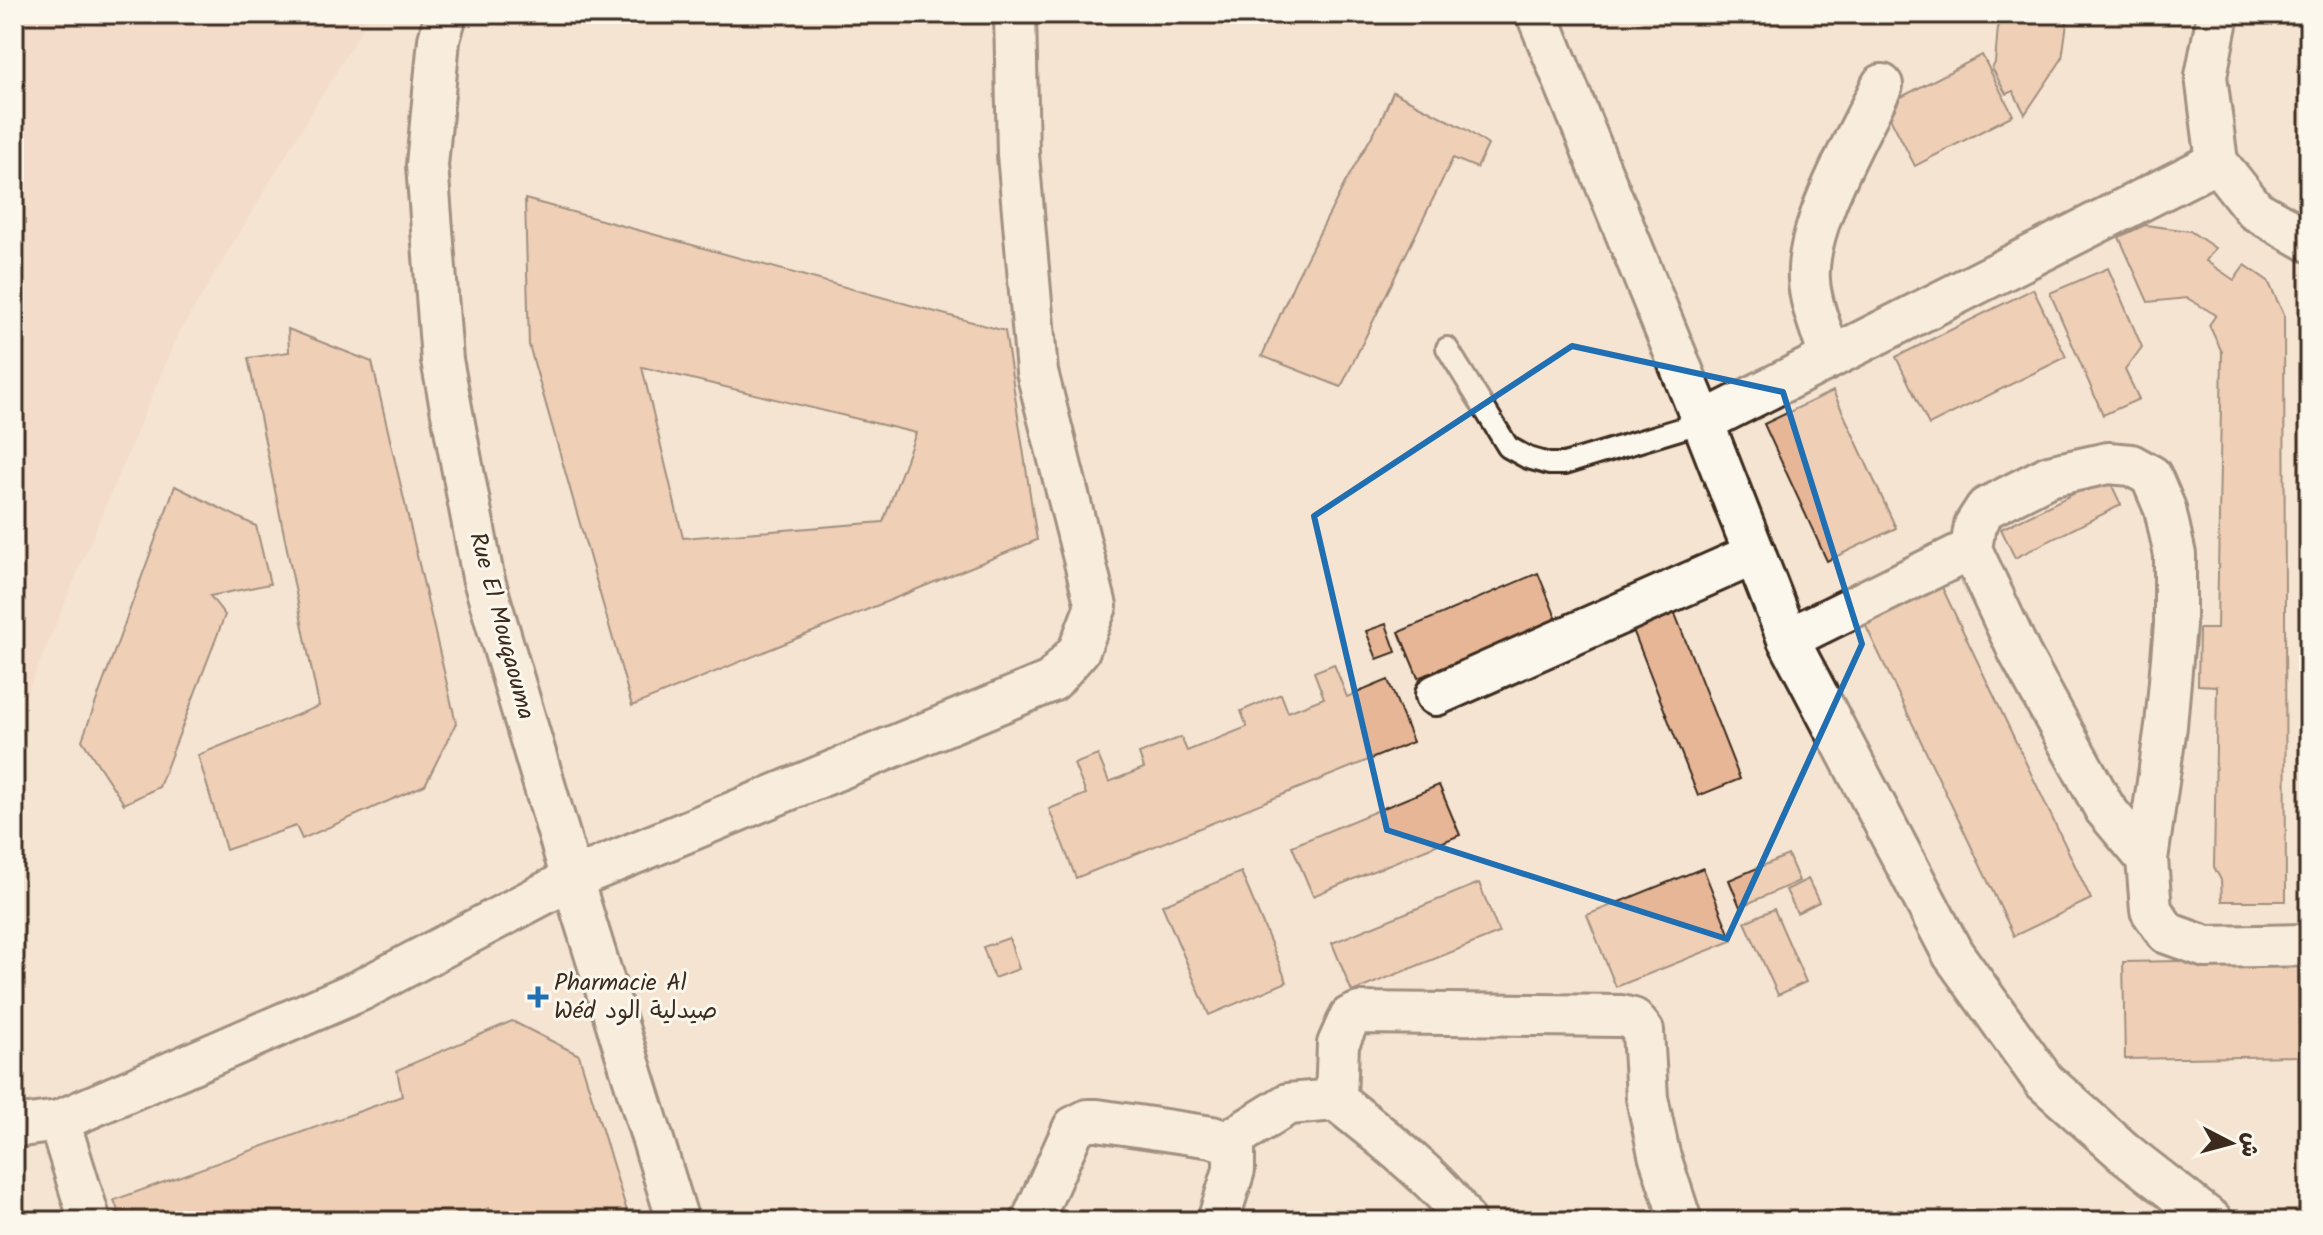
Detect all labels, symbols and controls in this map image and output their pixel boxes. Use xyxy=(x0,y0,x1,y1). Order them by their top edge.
street label: Rue El Mouqaouma xyxy=(457,528,545,724)
place label: Pharmacie Al Wéd صيدلية الود xyxy=(554,964,718,1031)
marker: Pharmacie Al Wéd صيدلية الود xyxy=(529,988,547,1006)
north arrow xyxy=(2191,1103,2271,1183)
text: ش xyxy=(2230,1131,2267,1159)

